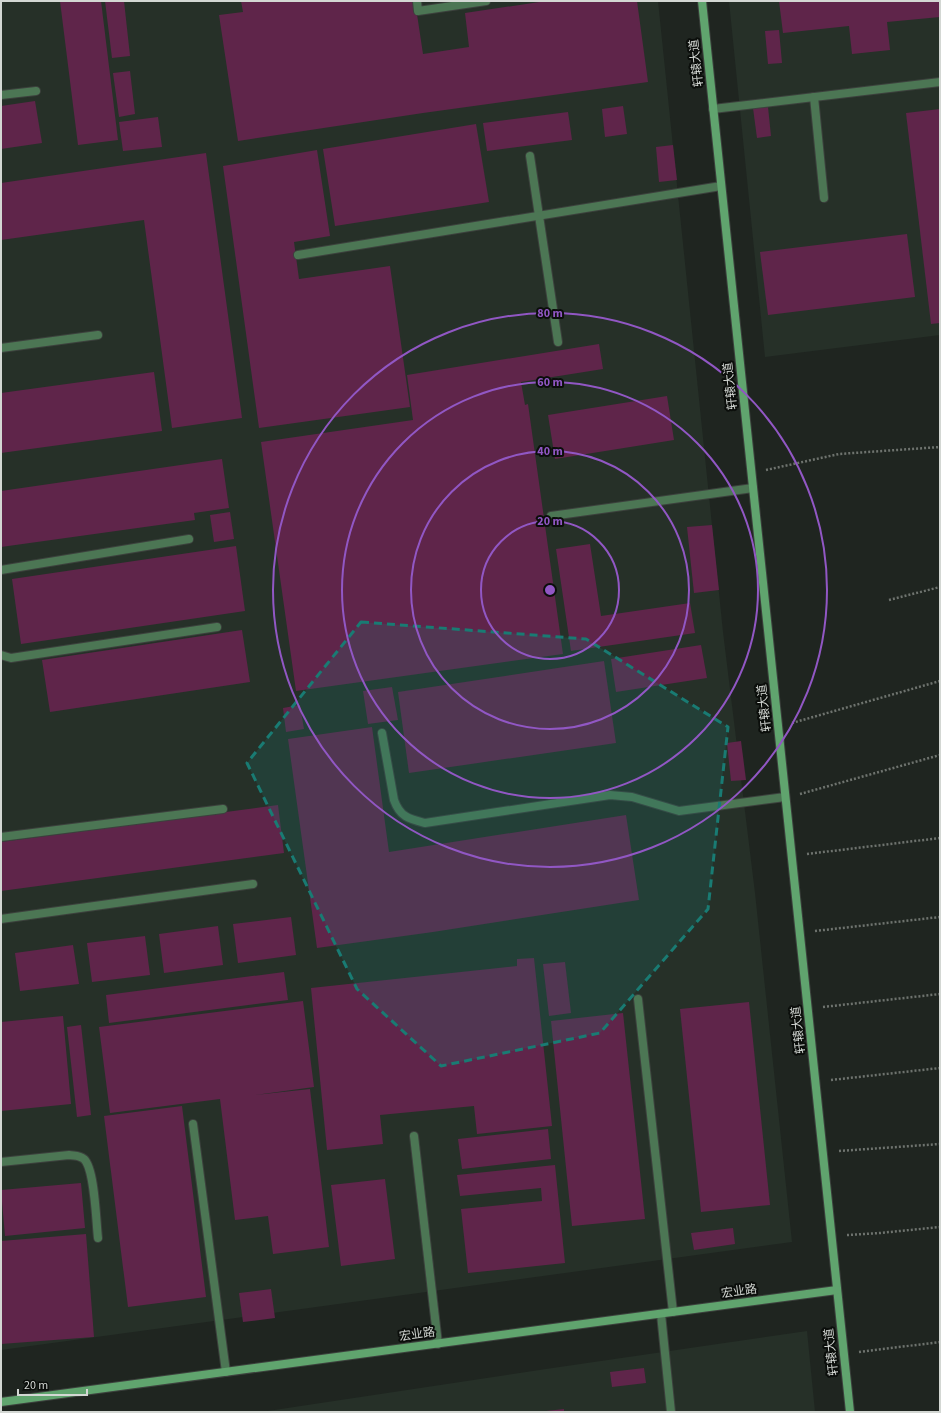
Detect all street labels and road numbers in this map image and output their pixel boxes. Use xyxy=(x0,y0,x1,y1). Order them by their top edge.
street label: 轩辕大道 xyxy=(686,38,707,88)
street label: 轩辕大道 xyxy=(720,361,741,411)
street label: 轩辕大道 xyxy=(754,683,775,733)
street label: 轩辕大道 xyxy=(788,1005,809,1055)
street label: 宏业路 xyxy=(720,1281,758,1302)
street label: 宏业路 xyxy=(398,1324,436,1345)
street label: 轩辕大道 xyxy=(821,1327,842,1377)

